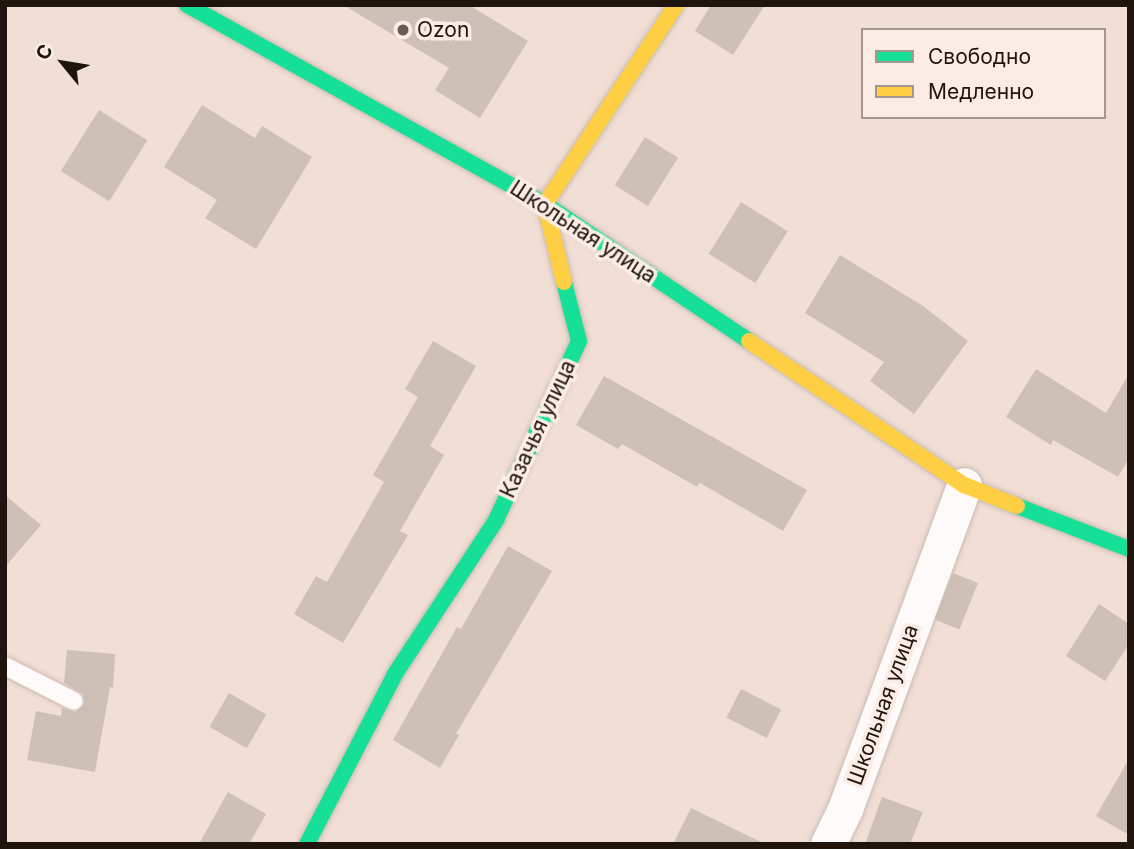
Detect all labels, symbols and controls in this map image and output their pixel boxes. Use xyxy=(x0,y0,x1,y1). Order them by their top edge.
place label: Ozon xyxy=(417,17,469,43)
marker: Ozon xyxy=(395,22,411,38)
north arrow xyxy=(28,28,98,98)
legend xyxy=(861,28,1106,119)
text: С xyxy=(31,40,58,64)
text: Свободно xyxy=(928,44,1031,69)
text: Медленно xyxy=(928,79,1034,104)
street label: Школьная улица xyxy=(505,175,661,289)
street label: Казачья улица xyxy=(495,356,581,502)
street label: Школьная улица xyxy=(842,621,924,789)

